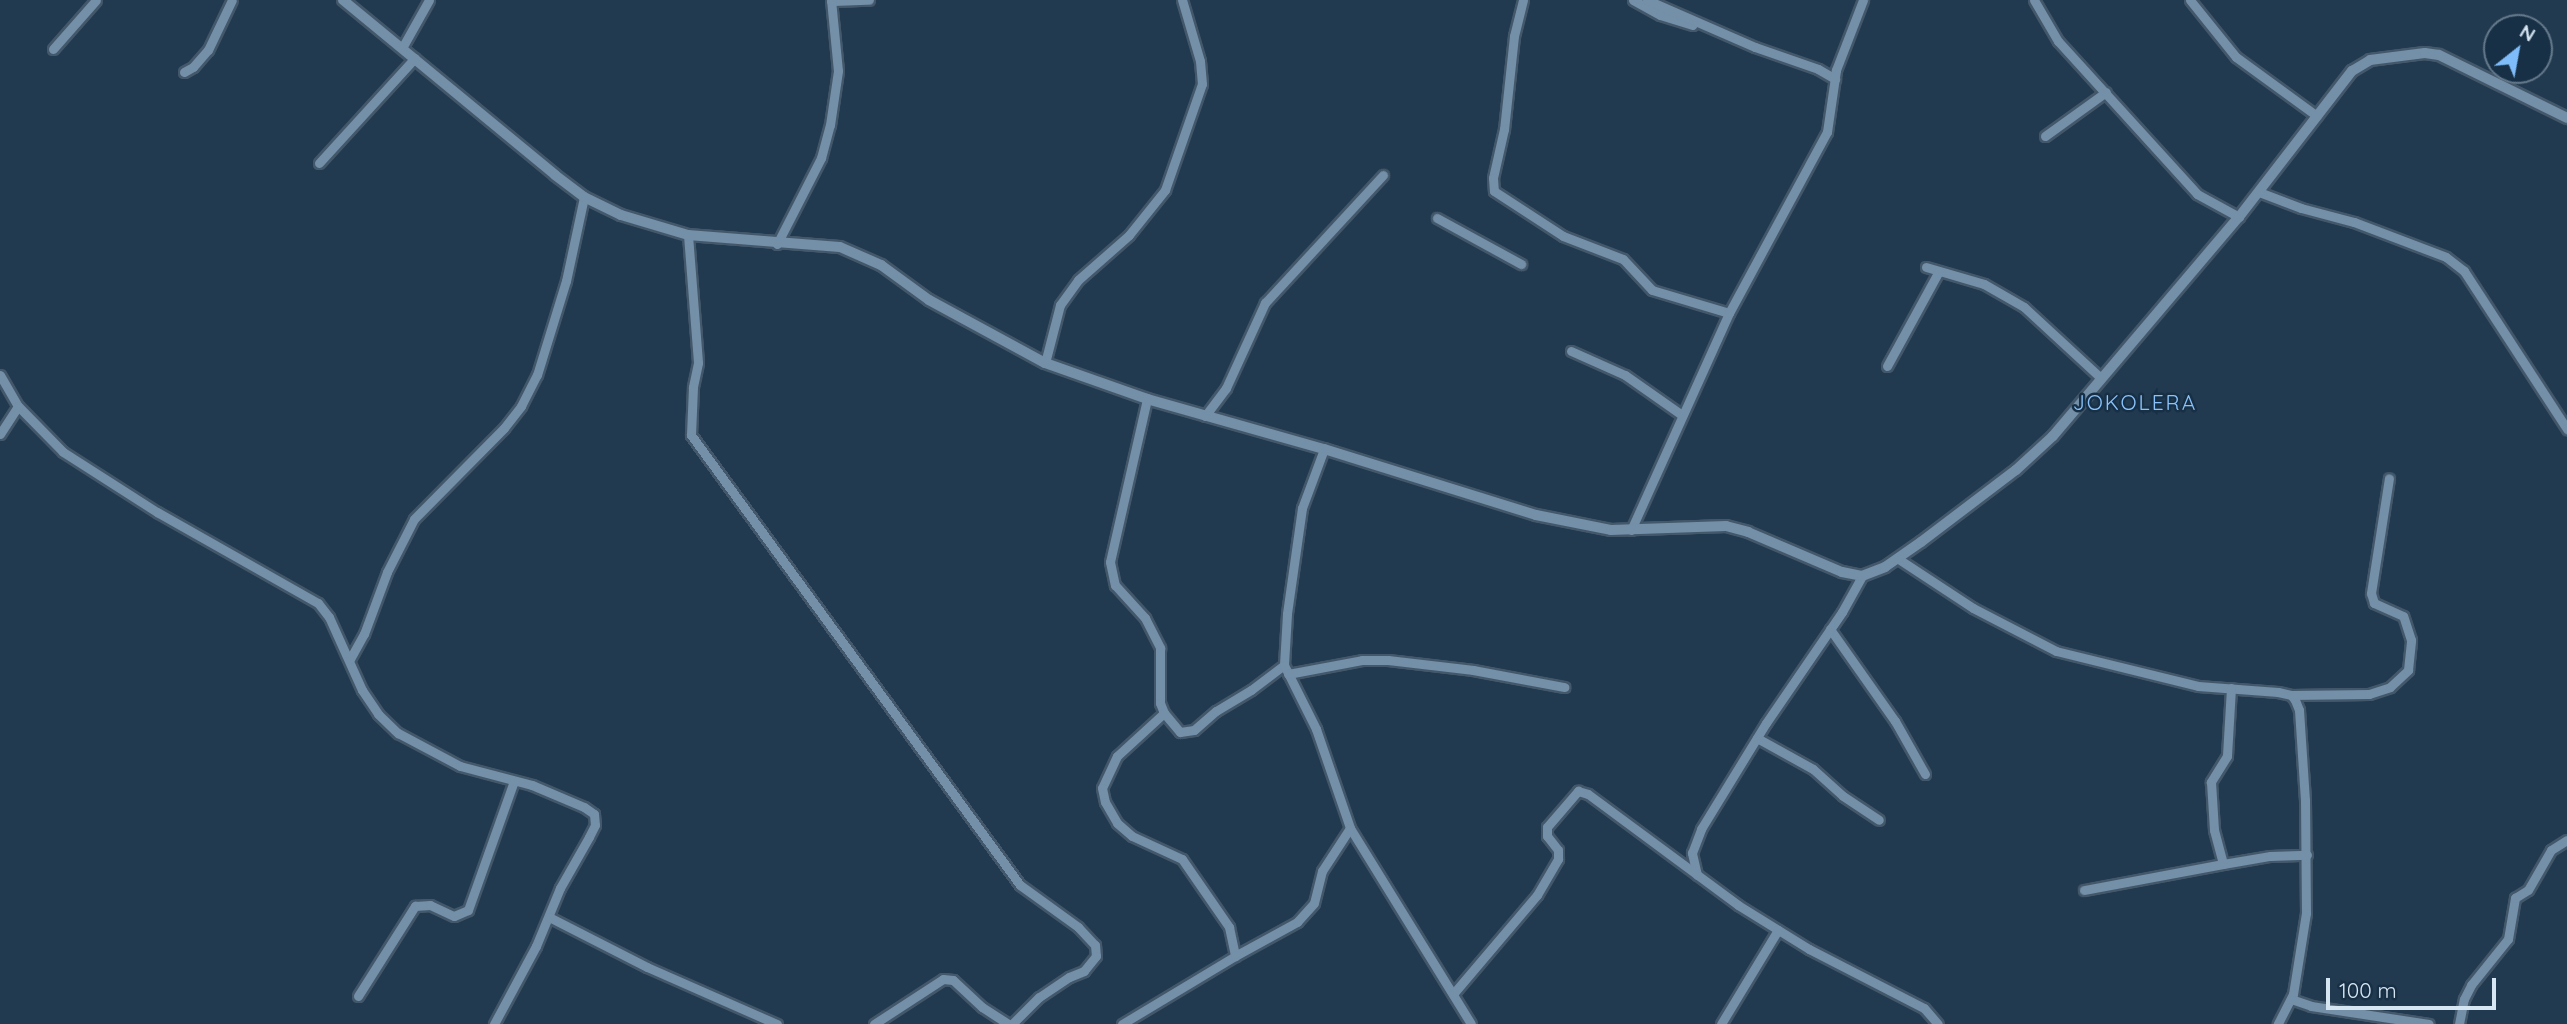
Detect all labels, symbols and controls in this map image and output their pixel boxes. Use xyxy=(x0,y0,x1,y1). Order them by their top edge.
north arrow xyxy=(2483,14,2553,84)
text: N xyxy=(2516,19,2540,47)
district label: JOKOLERA xyxy=(2074,389,2196,415)
scale bar xyxy=(2329,964,2499,1008)
text: 100 m xyxy=(2339,977,2397,1003)

